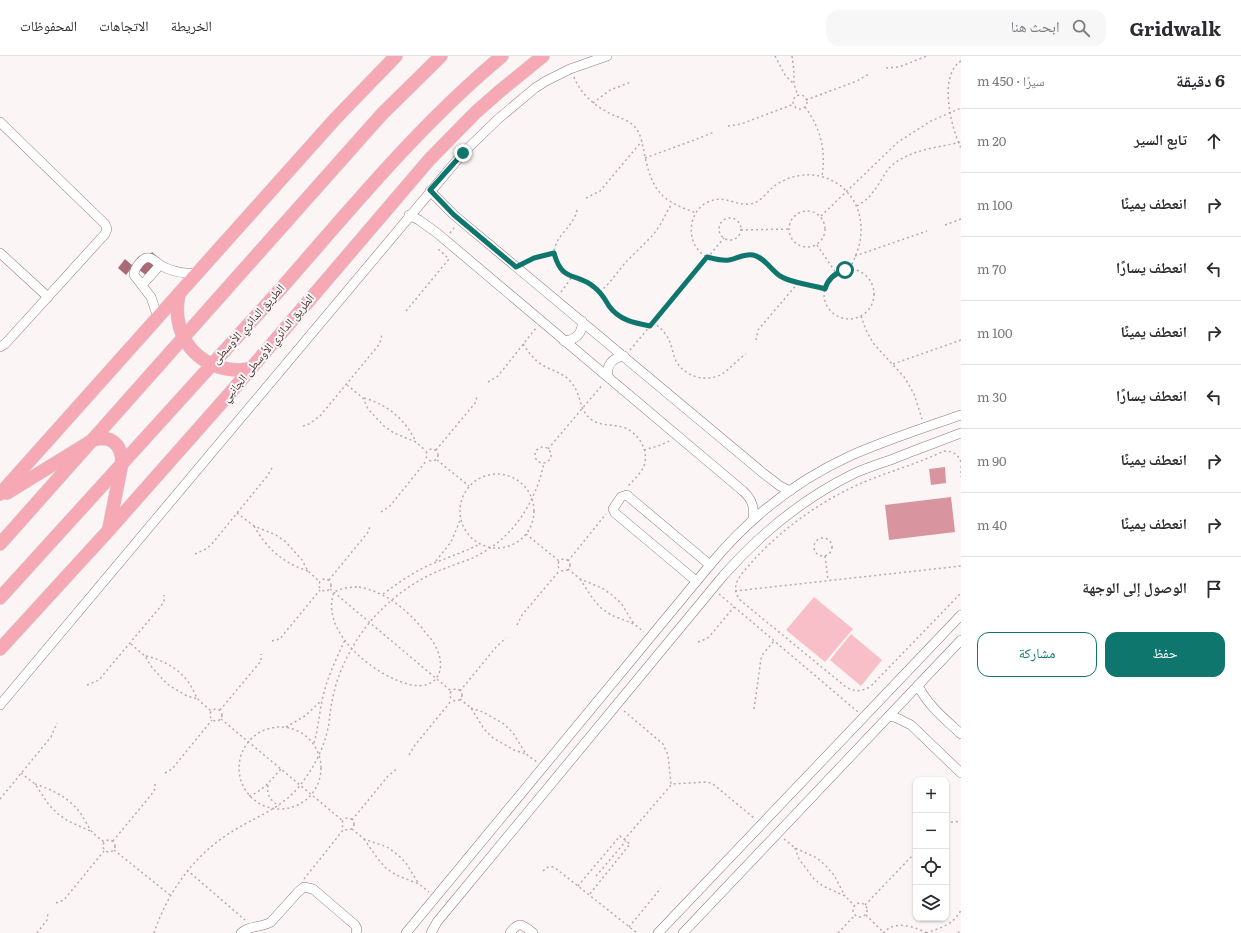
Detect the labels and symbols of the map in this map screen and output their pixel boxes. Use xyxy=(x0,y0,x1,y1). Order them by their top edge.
route end xyxy=(454,144,472,162)
route start xyxy=(836,261,854,279)
street label: الطريق الدائري الأوسطى xyxy=(206,279,290,369)
street label: الطريق الدائري الأوسطى الجانبي xyxy=(217,289,320,407)

